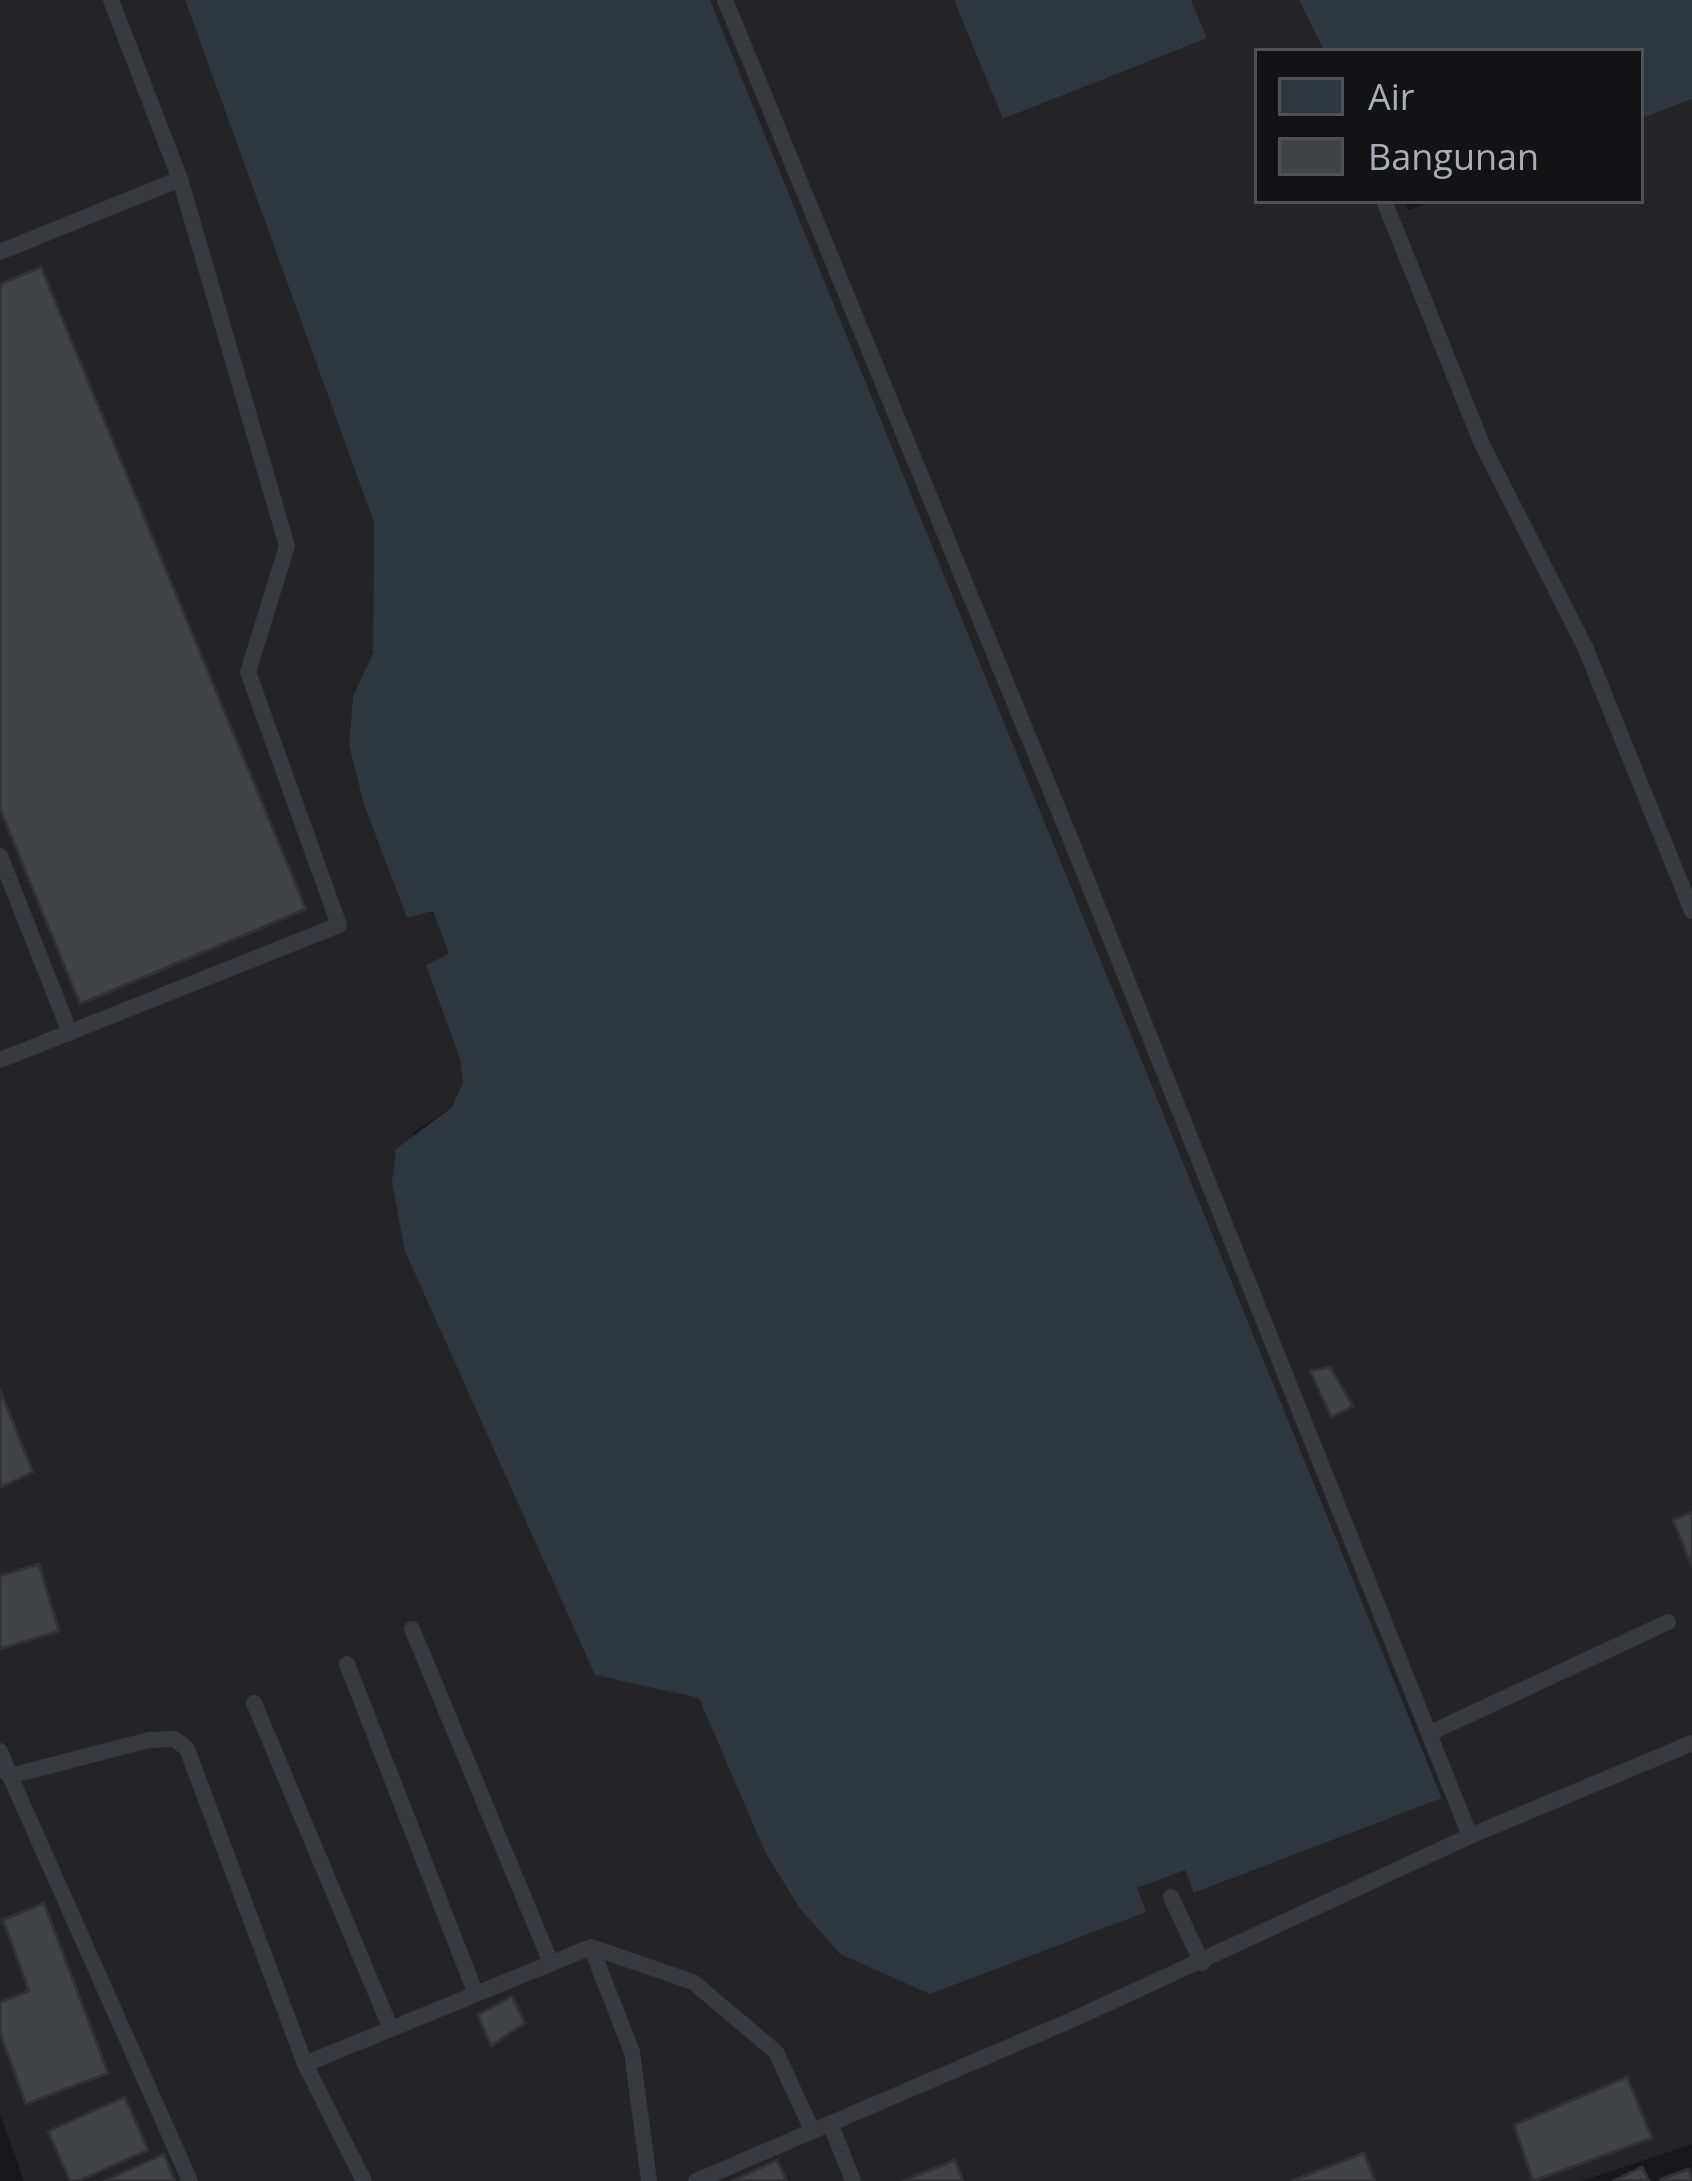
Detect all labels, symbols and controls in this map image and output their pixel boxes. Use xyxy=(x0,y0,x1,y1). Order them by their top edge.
legend xyxy=(1254,48,1644,204)
text: Air xyxy=(1368,72,1415,121)
text: Bangunan xyxy=(1368,132,1539,181)

